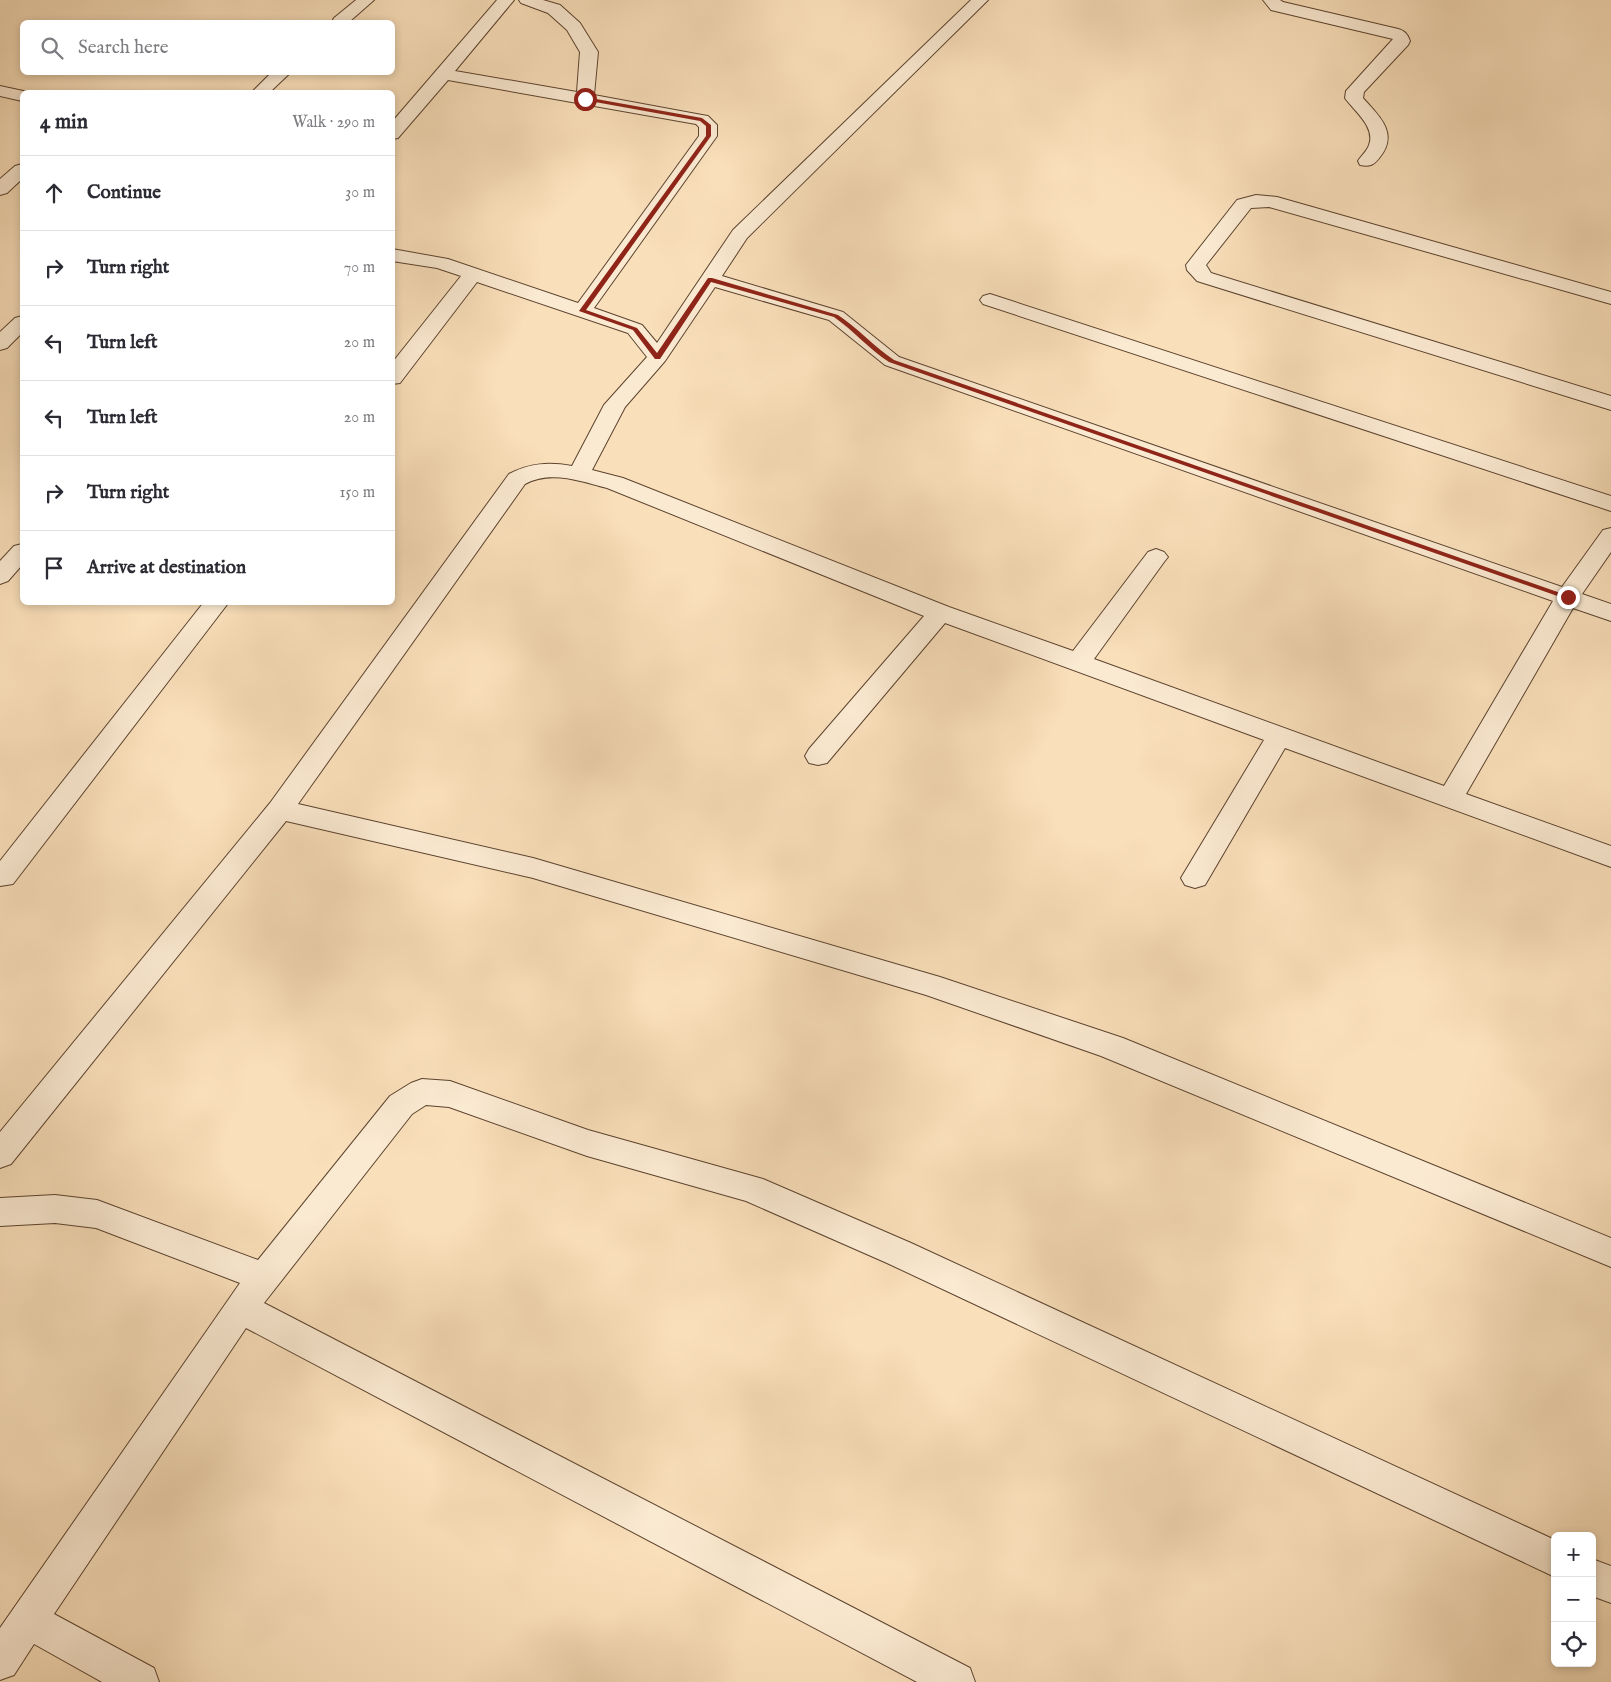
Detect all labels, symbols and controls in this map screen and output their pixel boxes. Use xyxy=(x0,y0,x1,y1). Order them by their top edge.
search box xyxy=(20,20,395,75)
icon: search xyxy=(38,34,66,62)
text: Search here xyxy=(78,36,169,60)
route start xyxy=(574,88,597,111)
text: 4 min xyxy=(40,109,88,136)
text: Walk · 290 m xyxy=(292,113,375,133)
icon: ahead xyxy=(40,179,68,207)
text: Continue xyxy=(87,181,161,205)
text: 30 m xyxy=(345,183,375,203)
icon: right xyxy=(40,254,68,282)
text: Turn right xyxy=(87,256,169,280)
text: 70 m xyxy=(344,258,375,278)
icon: left xyxy=(40,329,68,357)
text: Turn left xyxy=(87,331,158,355)
text: 20 m xyxy=(344,333,375,353)
icon: left xyxy=(40,404,68,432)
text: Turn left xyxy=(87,406,158,430)
text: 20 m xyxy=(344,408,375,428)
icon: right xyxy=(40,479,68,507)
text: Turn right xyxy=(87,481,169,505)
text: 150 m xyxy=(340,483,375,503)
icon: arrive xyxy=(40,554,68,582)
text: Arrive at destination xyxy=(87,556,246,580)
route end xyxy=(1557,586,1580,609)
map controls xyxy=(1551,1532,1596,1667)
button: + xyxy=(1551,1532,1596,1577)
button: − xyxy=(1551,1577,1596,1622)
button: locate xyxy=(1551,1622,1596,1667)

